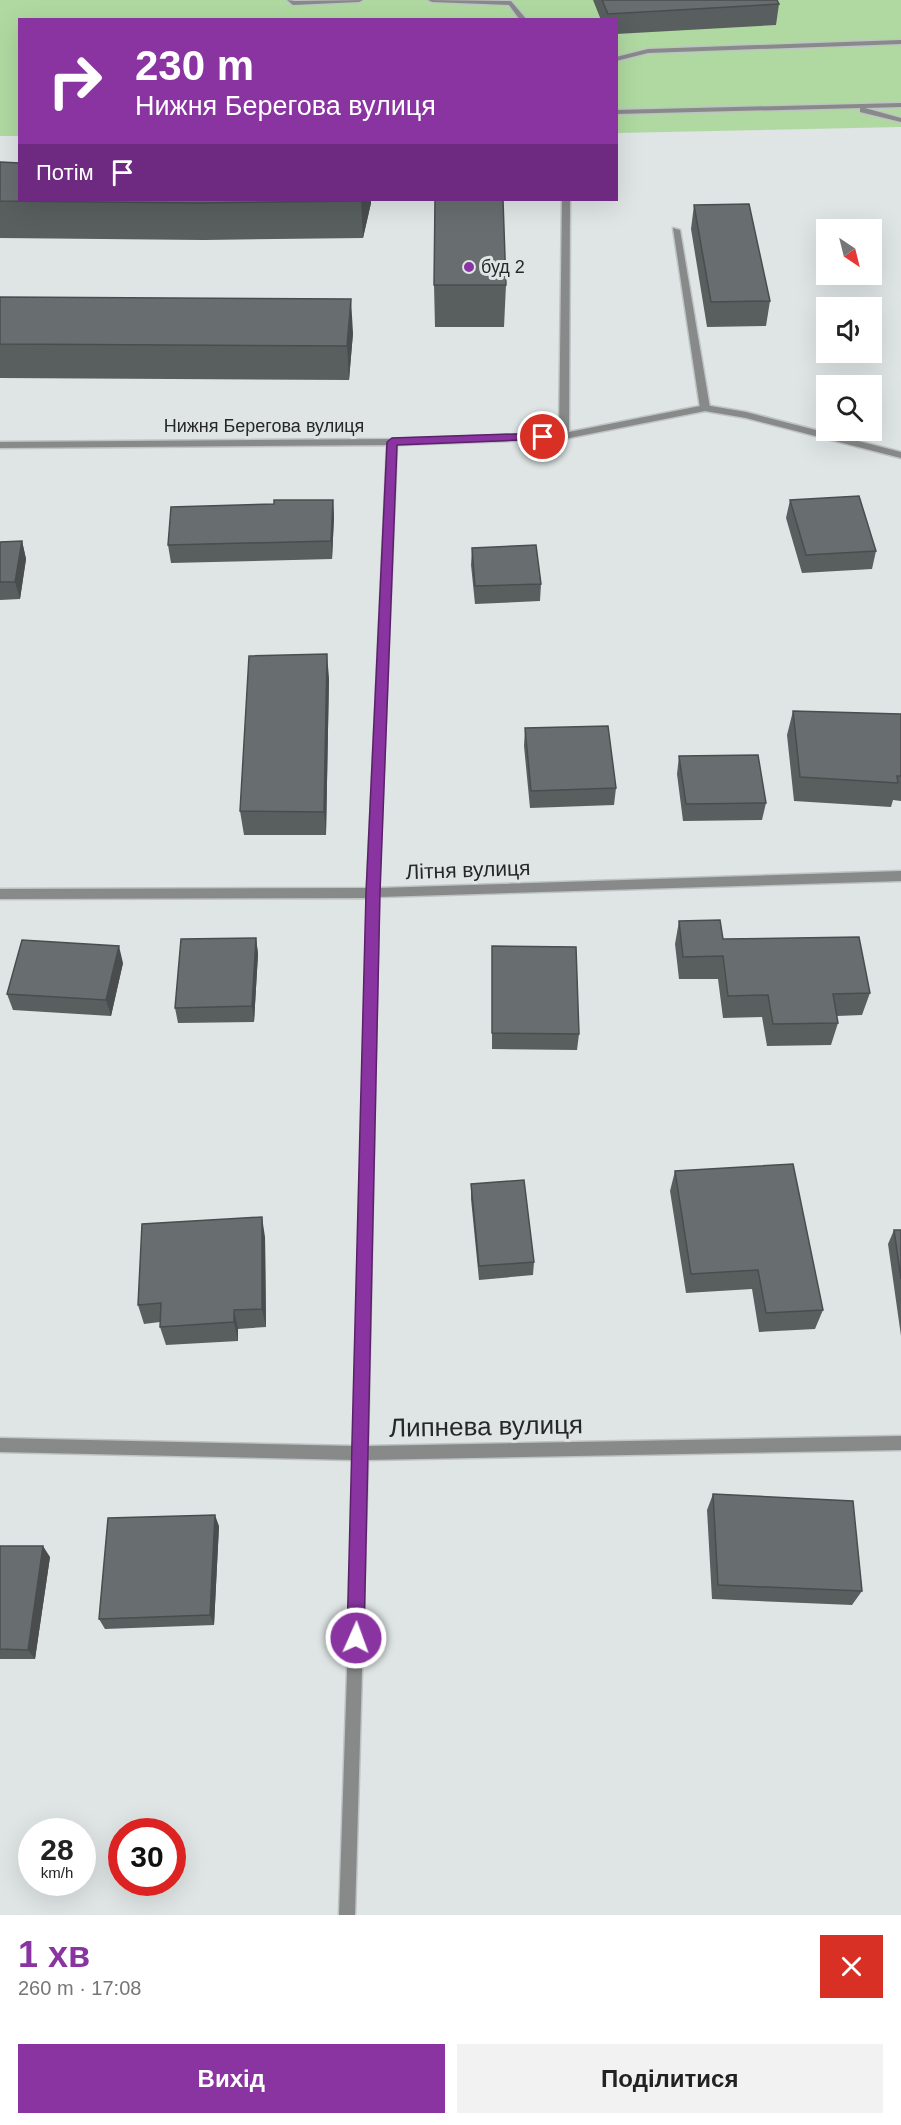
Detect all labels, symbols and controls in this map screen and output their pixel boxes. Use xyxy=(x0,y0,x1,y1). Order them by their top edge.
icon: right xyxy=(36,42,114,120)
text: 230 m xyxy=(135,42,254,89)
text: Нижня Берегова вулиця xyxy=(135,91,436,121)
icon: arrive xyxy=(106,156,139,189)
text: Потім xyxy=(36,160,94,185)
north arrow xyxy=(816,219,882,285)
map controls xyxy=(816,219,882,441)
place label: буд 2 xyxy=(481,257,525,277)
marker: буд 2 xyxy=(462,260,476,274)
button: sound xyxy=(816,297,882,363)
button: search xyxy=(816,375,882,441)
pin xyxy=(517,411,568,462)
street label: Нижня Берегова вулиця xyxy=(164,416,364,436)
icon: arrive xyxy=(526,420,559,453)
street label: Літня вулиця xyxy=(405,856,531,883)
street label: Липнева вулиця xyxy=(389,1409,583,1443)
position arrow xyxy=(324,1606,388,1670)
speed limit sign: 30 xyxy=(108,1818,186,1896)
text: 28 xyxy=(40,1833,74,1866)
text: km/h xyxy=(41,1864,73,1881)
text: 1 хв xyxy=(18,1934,90,1975)
button: close xyxy=(820,1935,883,1998)
text: 260 m · 17:08 xyxy=(18,1977,141,1999)
button: Вихід xyxy=(18,2044,445,2113)
button: Поділитися xyxy=(457,2044,883,2113)

